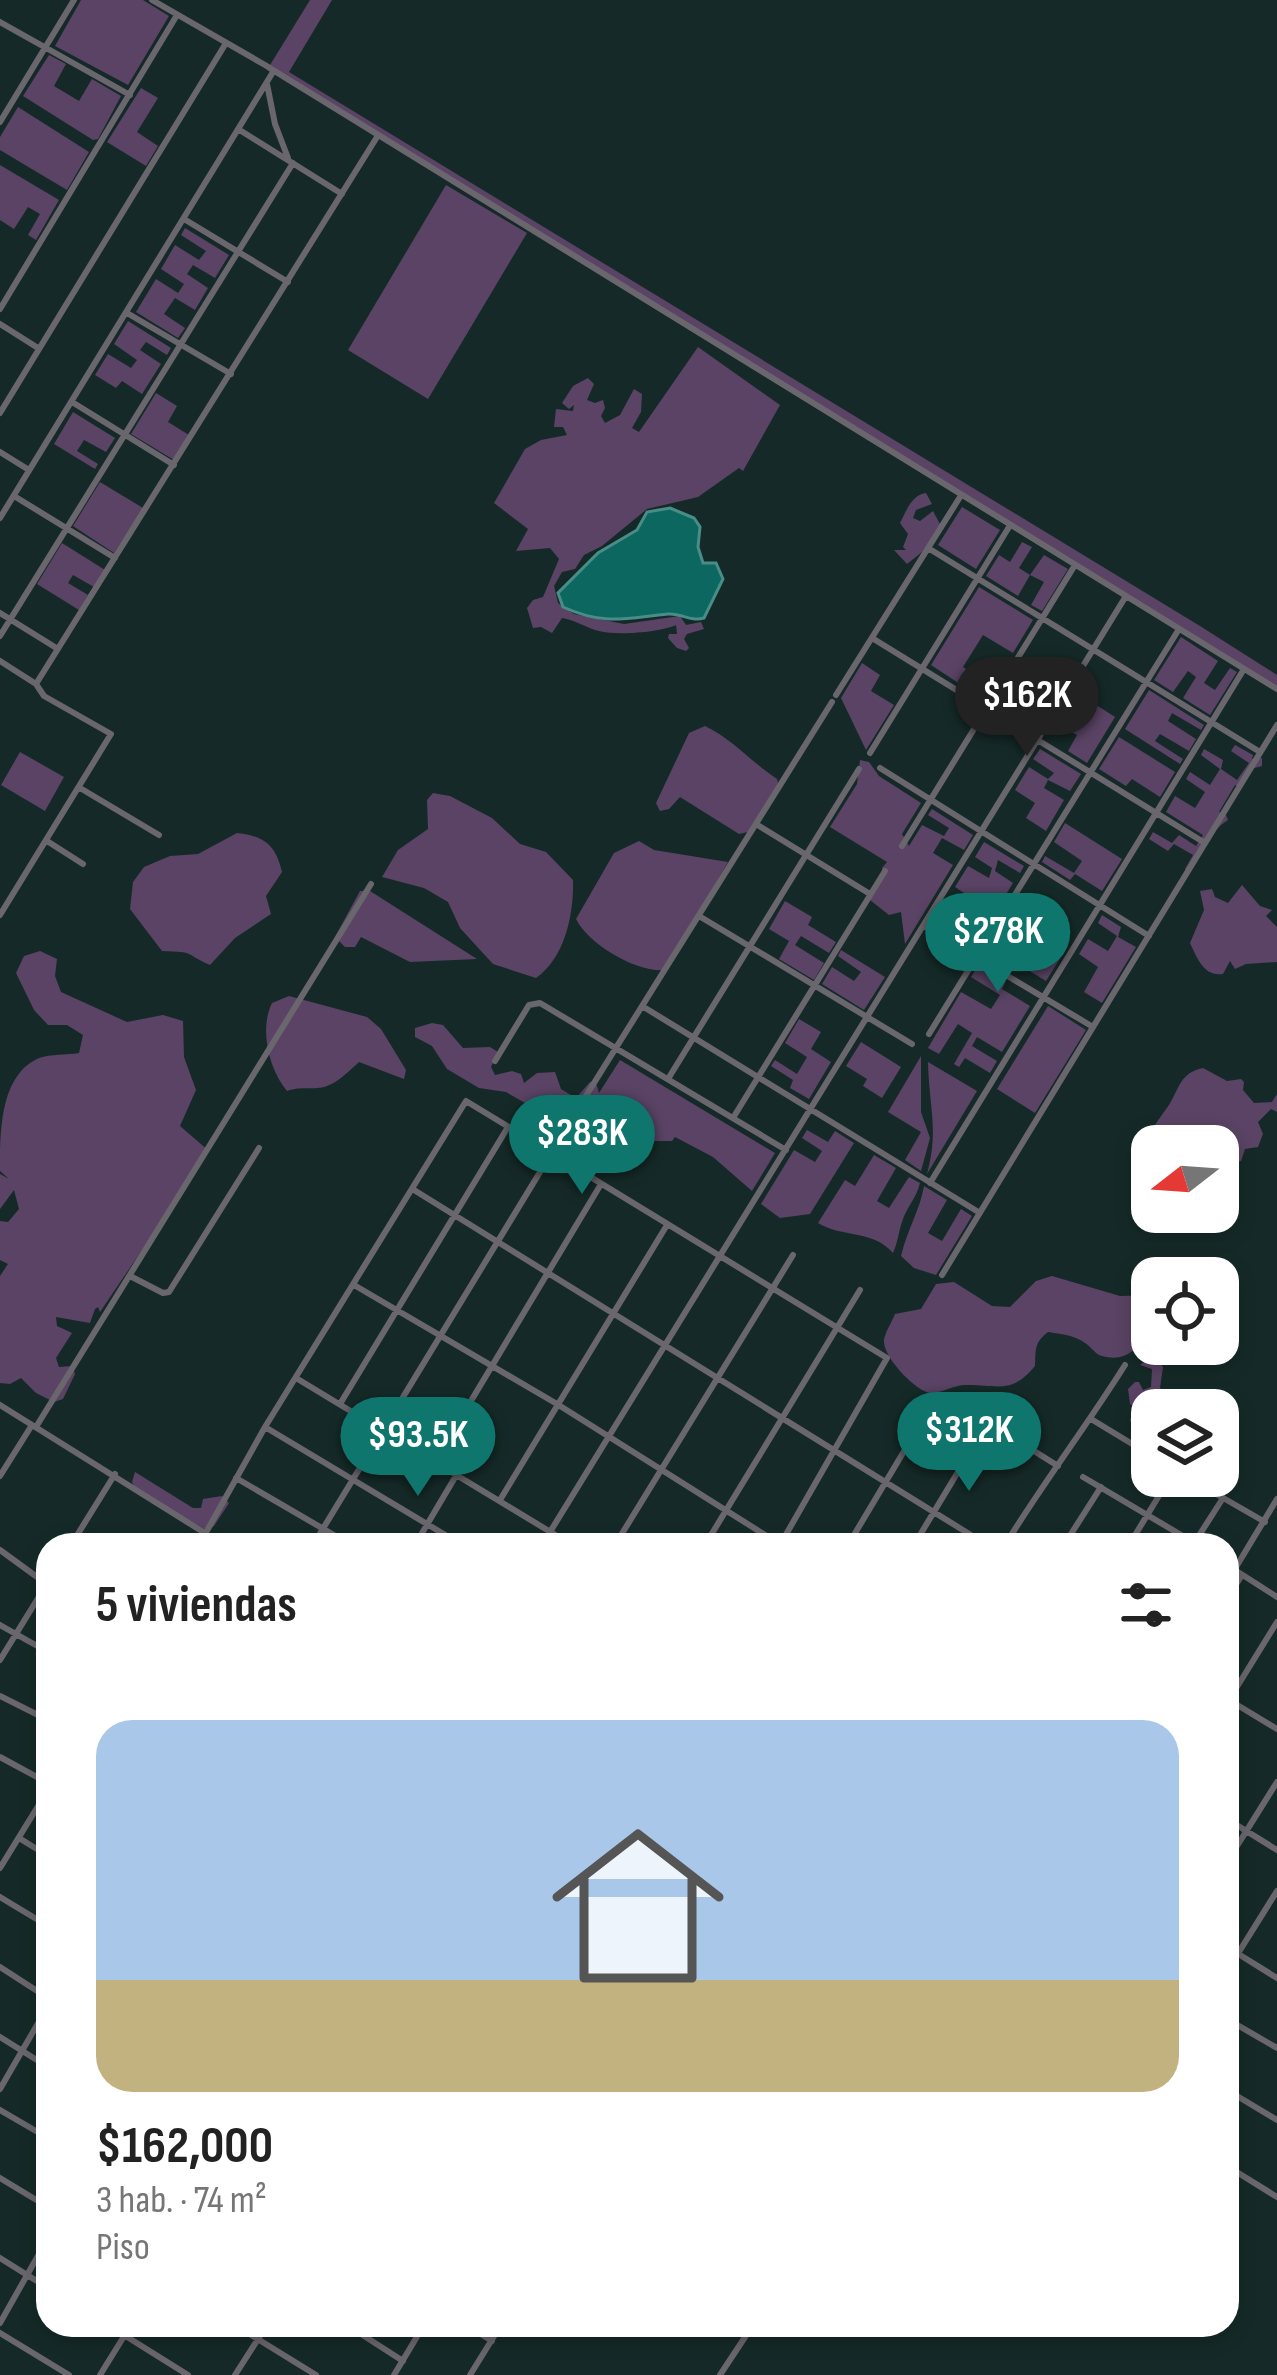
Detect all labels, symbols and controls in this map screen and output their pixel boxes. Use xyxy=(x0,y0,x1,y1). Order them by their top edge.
pin: $162K xyxy=(943,657,1111,759)
text: $162K xyxy=(982,672,1072,719)
pin: $278K xyxy=(914,893,1082,995)
text: $278K xyxy=(952,908,1044,955)
pin: $283K xyxy=(498,1095,666,1197)
text: $283K xyxy=(536,1110,628,1157)
north arrow xyxy=(1131,1125,1239,1233)
map controls xyxy=(1131,1125,1239,1497)
button: locate xyxy=(1131,1257,1239,1365)
button: layers xyxy=(1131,1389,1239,1497)
pin: $312K xyxy=(885,1392,1053,1494)
pin: $93.5K xyxy=(320,1397,516,1499)
text: $312K xyxy=(924,1407,1014,1454)
text: $93.5K xyxy=(367,1412,469,1459)
icon: filters xyxy=(1113,1572,1179,1638)
text: 5 viviendas xyxy=(96,1575,297,1636)
icon: home xyxy=(530,1798,746,2014)
text: $162,000 xyxy=(96,2116,273,2177)
text: 3 hab. · 74 m² xyxy=(96,2177,267,2224)
text: Piso xyxy=(96,2224,150,2271)

